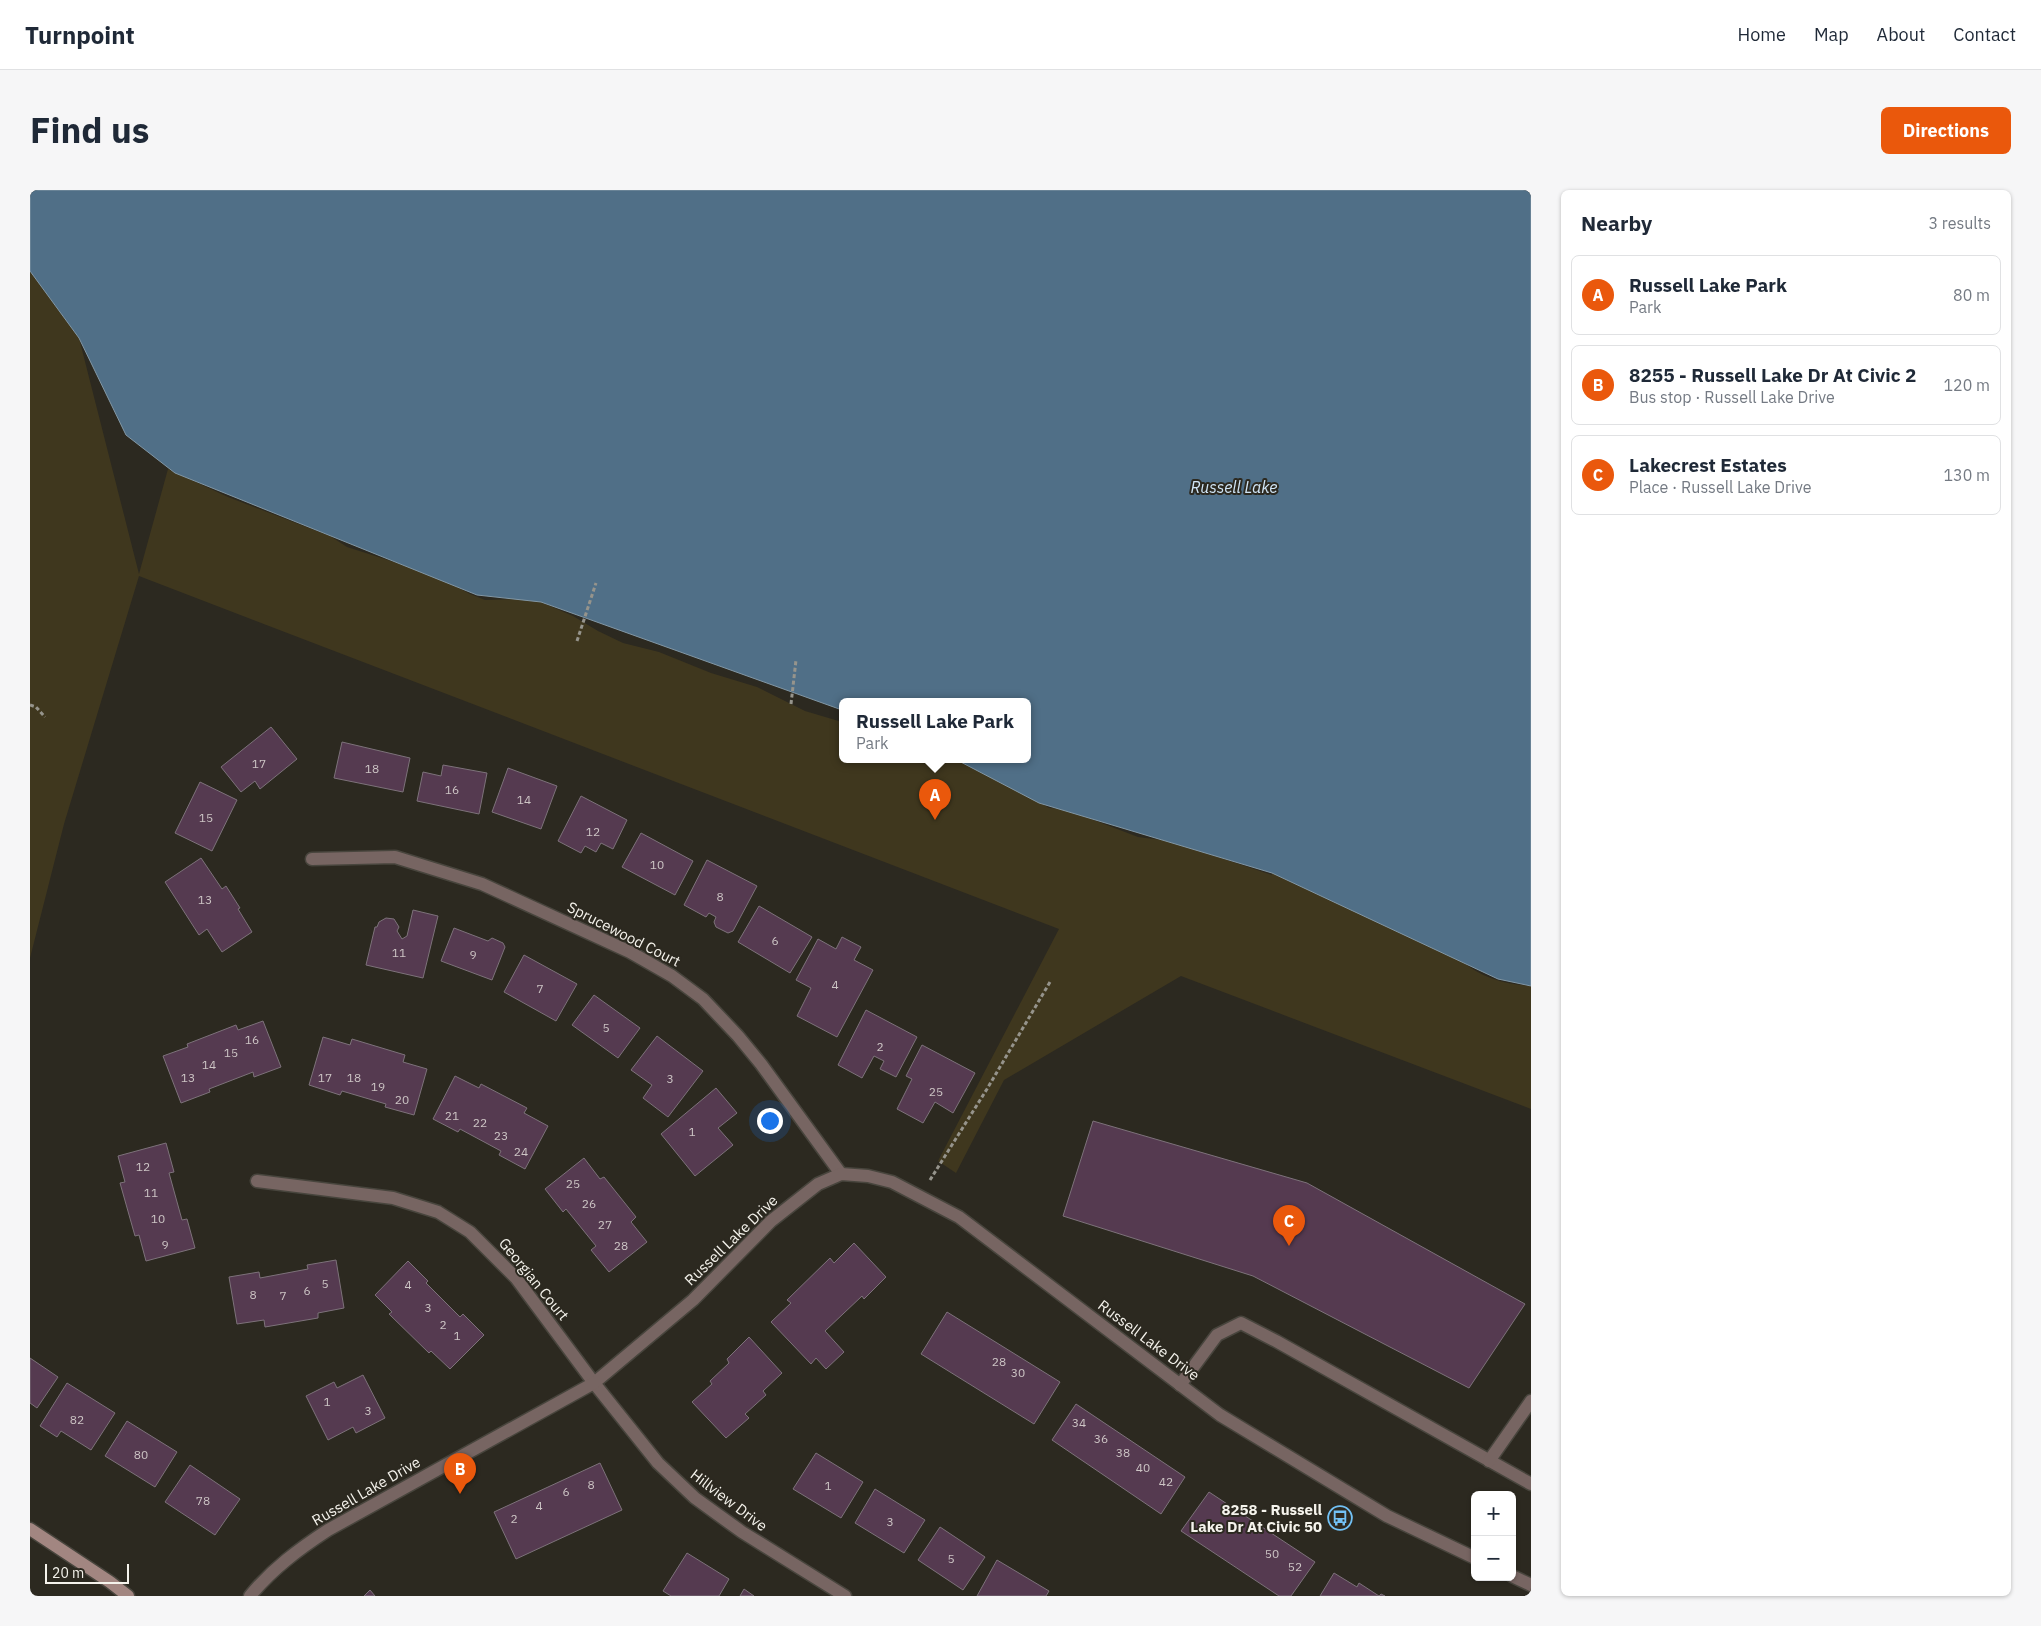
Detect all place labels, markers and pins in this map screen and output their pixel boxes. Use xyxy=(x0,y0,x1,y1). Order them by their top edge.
pin: A xyxy=(919,779,951,820)
pin: C xyxy=(1273,1205,1305,1246)
pin: B xyxy=(444,1453,476,1494)
place label: 8258 - Russell Lake Dr At Civic 50 xyxy=(1190,1500,1322,1536)
bus stop icon: 8258 - Russell Lake Dr At Civic 50 xyxy=(1327,1505,1353,1531)

